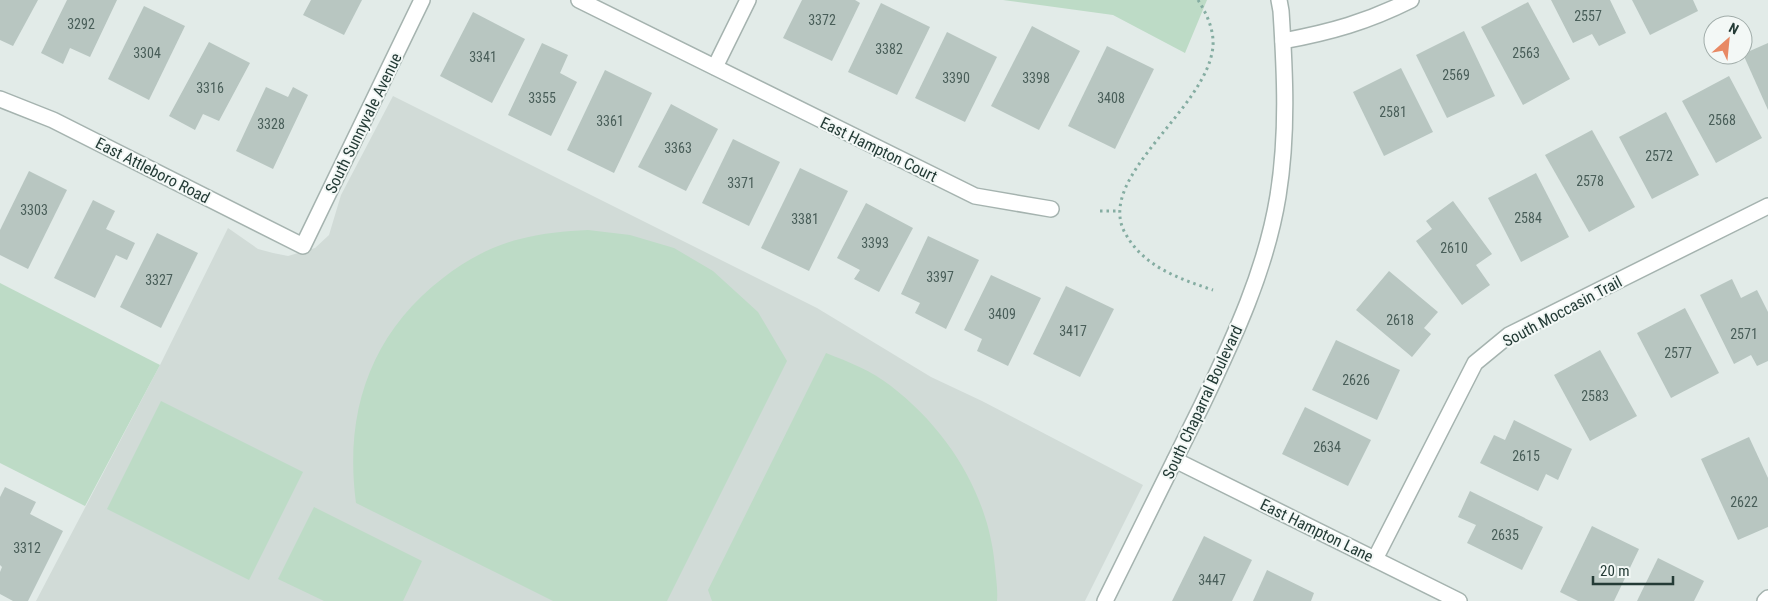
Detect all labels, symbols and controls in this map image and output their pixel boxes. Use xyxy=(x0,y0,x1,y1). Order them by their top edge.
house number: 2557 xyxy=(1574,8,1602,24)
house number: 3372 xyxy=(808,12,836,28)
north arrow xyxy=(1703,15,1753,65)
house number: 3292 xyxy=(67,16,95,32)
text: N xyxy=(1726,19,1741,37)
house number: 3382 xyxy=(875,41,903,57)
house number: 3304 xyxy=(133,45,161,61)
house number: 2563 xyxy=(1512,45,1540,61)
house number: 3341 xyxy=(469,49,497,65)
street label: South Sunnyvale Avenue xyxy=(321,50,406,196)
house number: 2569 xyxy=(1442,67,1470,83)
house number: 3390 xyxy=(942,70,970,86)
house number: 3398 xyxy=(1022,70,1050,86)
house number: 3316 xyxy=(196,80,224,96)
house number: 3355 xyxy=(528,90,556,106)
house number: 3408 xyxy=(1097,90,1125,106)
house number: 2581 xyxy=(1379,104,1407,120)
house number: 2568 xyxy=(1708,112,1736,128)
house number: 3361 xyxy=(596,113,624,129)
street label: East Hampton Court xyxy=(817,113,941,186)
house number: 3328 xyxy=(257,116,285,132)
street label: East Attleboro Road xyxy=(93,133,213,207)
house number: 3363 xyxy=(664,140,692,156)
house number: 2572 xyxy=(1645,148,1673,164)
house number: 2578 xyxy=(1576,173,1604,189)
house number: 3371 xyxy=(727,175,755,191)
house number: 3303 xyxy=(20,202,48,218)
house number: 2584 xyxy=(1514,210,1542,226)
house number: 3381 xyxy=(791,211,819,227)
house number: 3393 xyxy=(861,235,889,251)
house number: 2610 xyxy=(1440,240,1468,256)
house number: 3397 xyxy=(926,269,954,285)
house number: 3327 xyxy=(145,272,173,288)
street label: South Moccasin Trail xyxy=(1499,272,1625,351)
house number: 3409 xyxy=(988,306,1016,322)
house number: 2618 xyxy=(1386,312,1414,328)
street label: South Chaparral Boulevard xyxy=(1158,322,1246,482)
house number: 3417 xyxy=(1059,323,1087,339)
house number: 2571 xyxy=(1730,326,1758,342)
house number: 2577 xyxy=(1664,345,1692,361)
house number: 2626 xyxy=(1342,372,1370,388)
house number: 2583 xyxy=(1581,388,1609,404)
house number: 2634 xyxy=(1313,439,1341,455)
house number: 2615 xyxy=(1512,448,1540,464)
house number: 2622 xyxy=(1730,494,1758,510)
street label: East Hampton Lane xyxy=(1257,495,1376,566)
house number: 2635 xyxy=(1491,527,1519,543)
house number: 3312 xyxy=(13,540,41,556)
scale bar xyxy=(1593,554,1673,586)
text: 20 m xyxy=(1600,562,1630,580)
house number: 3447 xyxy=(1198,572,1226,588)

